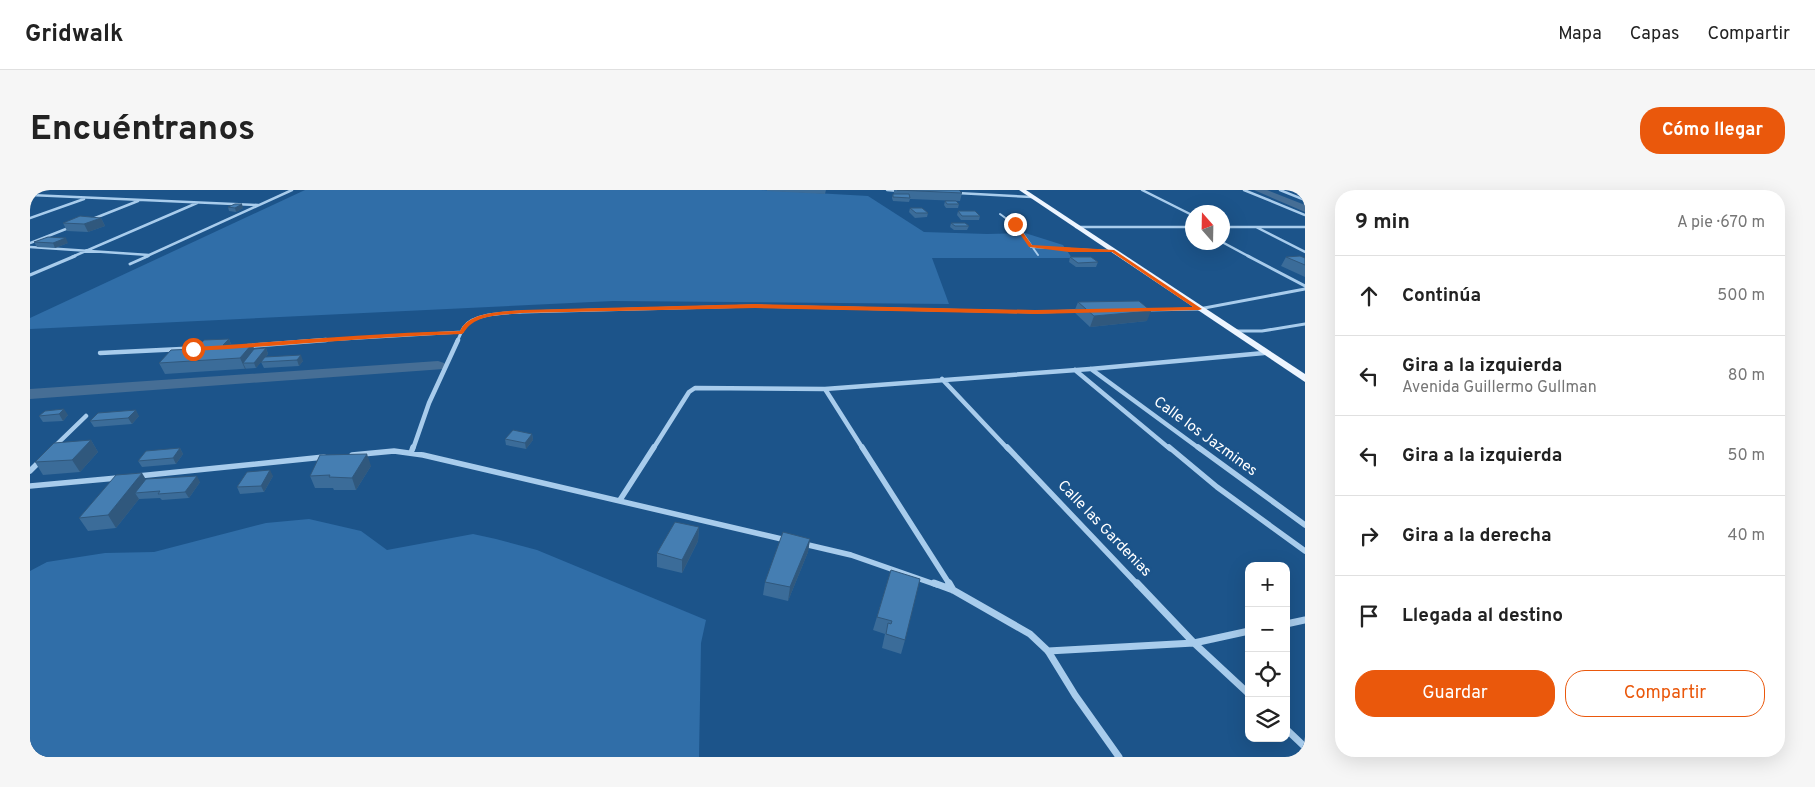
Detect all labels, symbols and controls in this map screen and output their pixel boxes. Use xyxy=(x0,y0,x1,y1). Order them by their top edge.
text: Gridwalk xyxy=(25,20,123,50)
text: Mapa xyxy=(1558,23,1602,46)
text: Capas xyxy=(1630,23,1679,46)
text: Compartir xyxy=(1707,23,1790,46)
button: Cómo llegar xyxy=(1640,107,1785,154)
text: Encuéntranos xyxy=(30,108,255,152)
north arrow xyxy=(1185,205,1230,250)
text: 9 min xyxy=(1355,209,1410,236)
route end xyxy=(1004,213,1027,236)
text: A pie · 670 m xyxy=(1677,213,1765,233)
icon: ahead xyxy=(1355,282,1383,310)
text: Continúa xyxy=(1402,284,1481,308)
text: 500 m xyxy=(1717,286,1765,306)
route start xyxy=(182,338,205,361)
text: Gira a la izquierda xyxy=(1402,354,1562,378)
icon: left xyxy=(1355,362,1383,390)
text: 80 m xyxy=(1728,366,1765,386)
text: Avenida Guillermo Gullman xyxy=(1402,378,1597,398)
street label: Calle los Jazmines xyxy=(1149,393,1261,481)
icon: left xyxy=(1355,442,1383,470)
text: Gira a la izquierda xyxy=(1402,444,1562,468)
text: 50 m xyxy=(1728,446,1765,466)
street label: Calle las Gardenias xyxy=(1053,477,1155,581)
icon: right xyxy=(1355,522,1383,550)
text: Gira a la derecha xyxy=(1402,524,1552,548)
text: 40 m xyxy=(1727,526,1765,546)
map controls xyxy=(1245,562,1290,742)
button: + xyxy=(1245,562,1290,607)
icon: arrive xyxy=(1355,602,1383,630)
text: Llegada al destino xyxy=(1402,604,1563,628)
button: − xyxy=(1245,607,1290,652)
button: locate xyxy=(1245,652,1290,697)
button: Guardar xyxy=(1355,670,1555,717)
button: Compartir xyxy=(1565,670,1765,717)
button: layers xyxy=(1245,697,1290,742)

